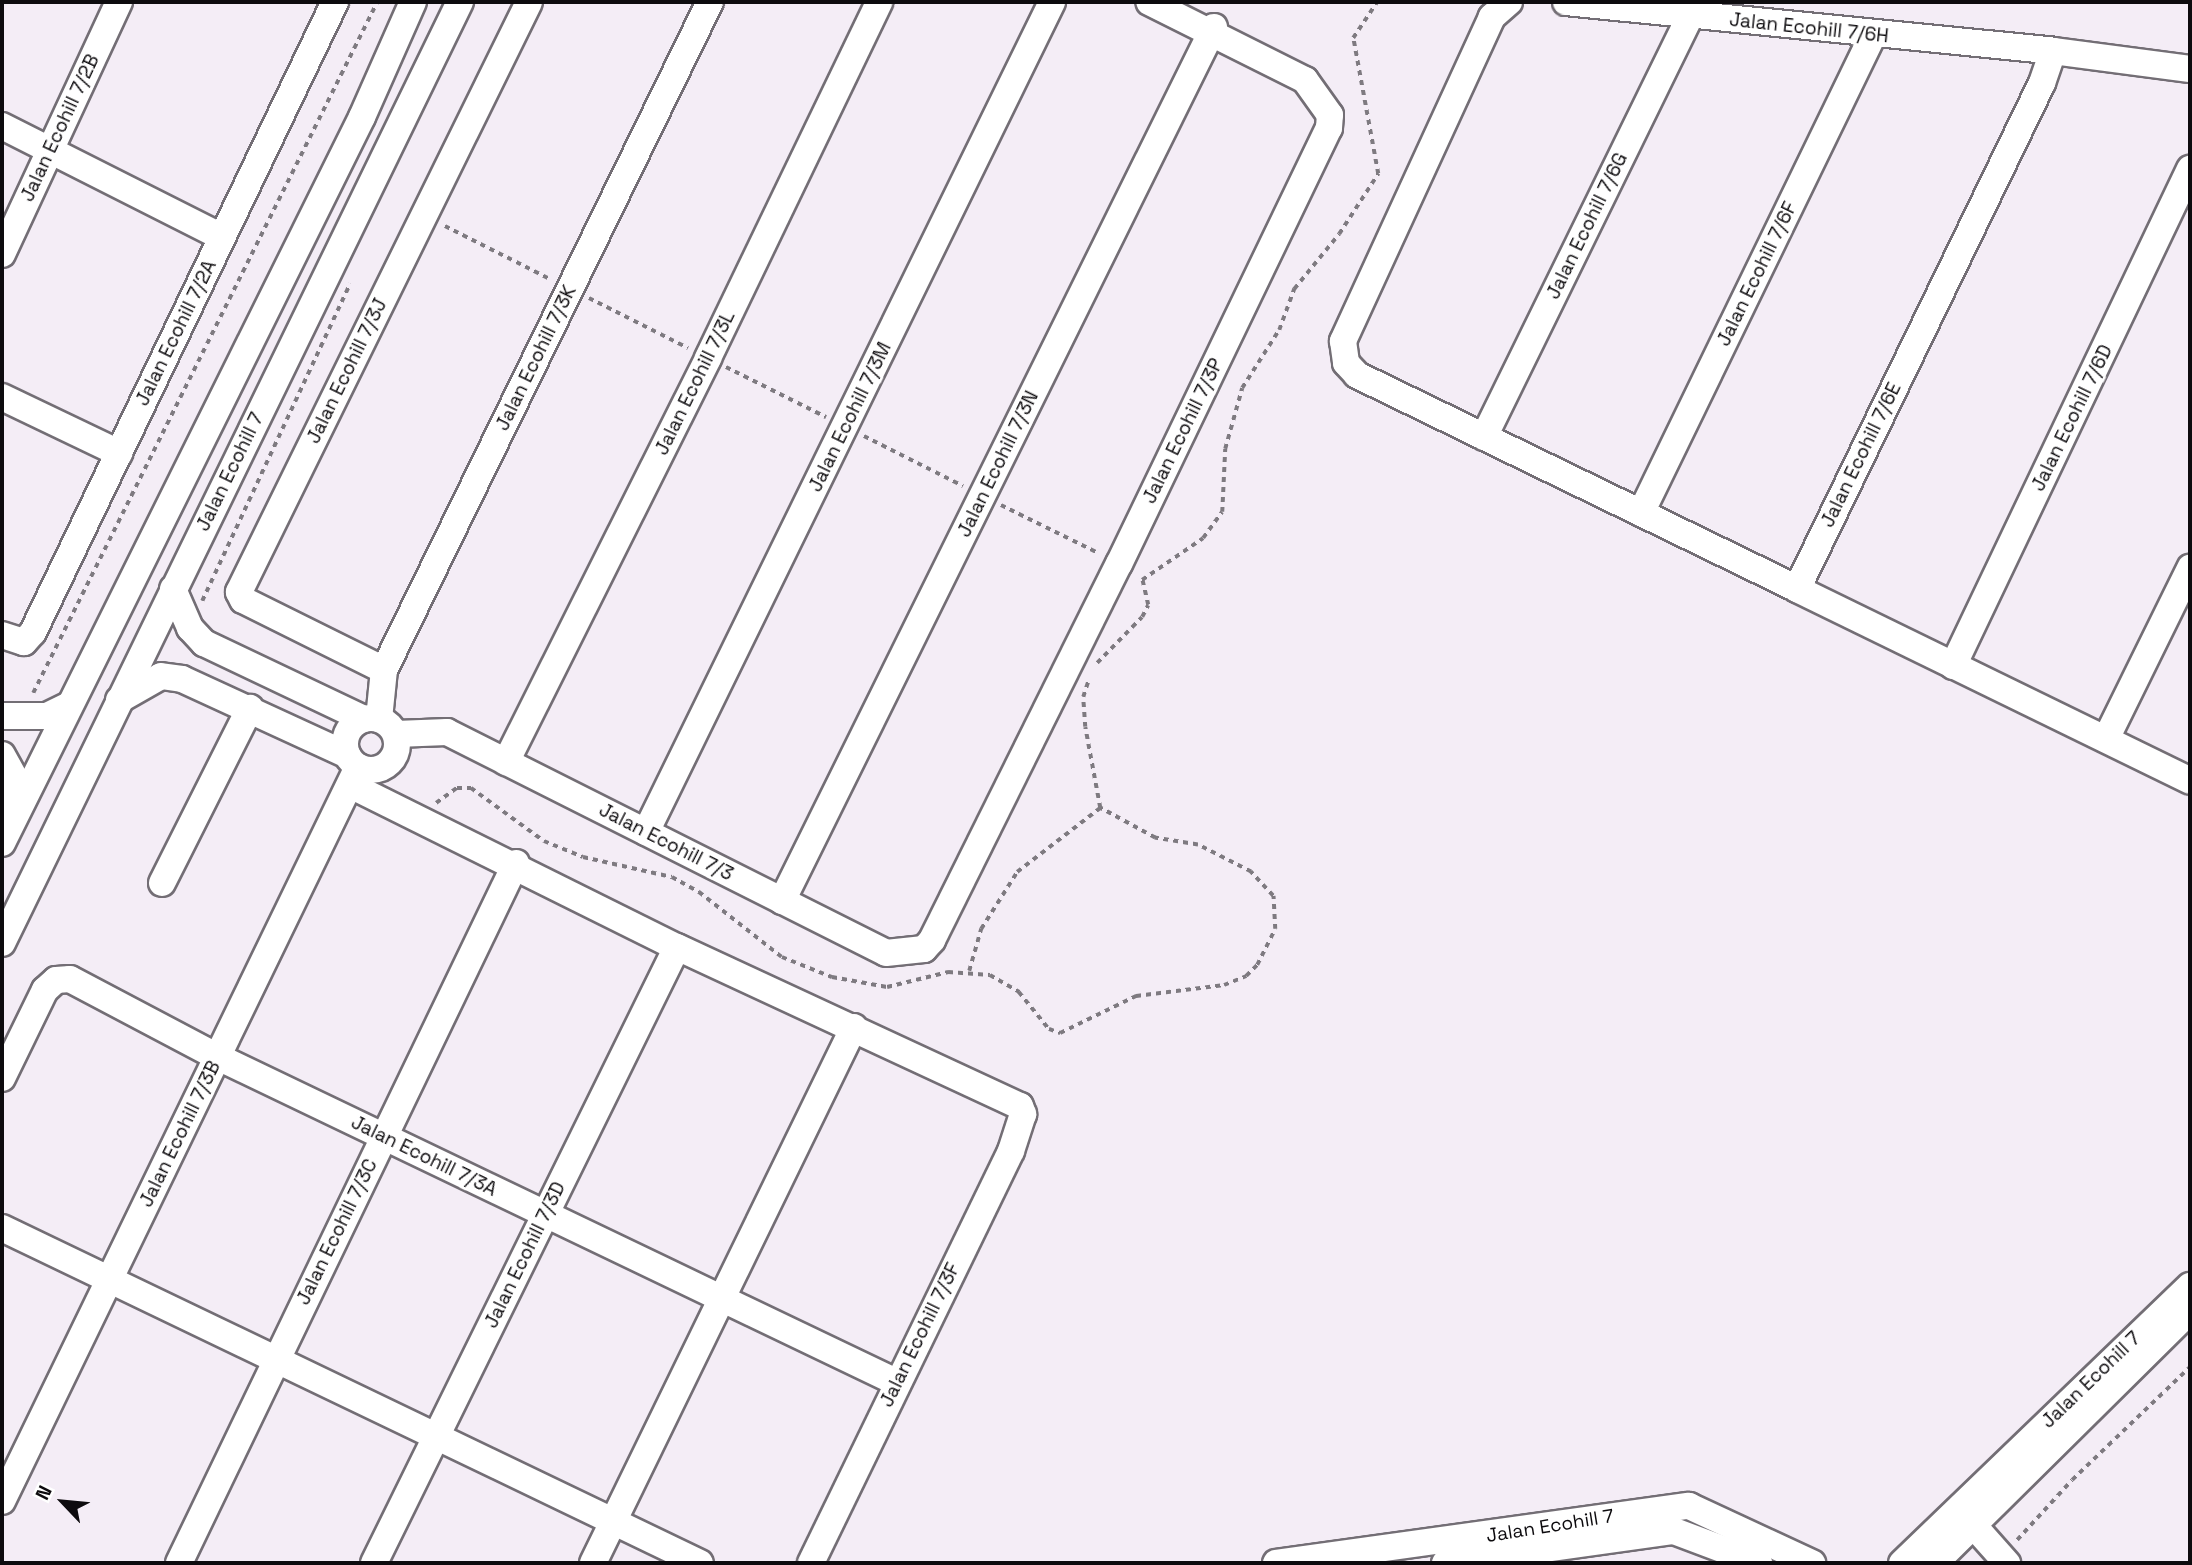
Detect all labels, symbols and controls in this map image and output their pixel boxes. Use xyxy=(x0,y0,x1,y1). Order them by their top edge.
street label: Jalan Ecohill 7/6H xyxy=(1728,8,1890,48)
street label: Jalan Ecohill 7/2B xyxy=(16,51,104,205)
street label: Jalan Ecohill 7/6G xyxy=(1542,149,1632,303)
street label: Jalan Ecohill 7/6F xyxy=(1712,198,1802,350)
street label: Jalan Ecohill 7/2A xyxy=(131,256,221,410)
street label: Jalan Ecohill 7/3K xyxy=(491,282,581,434)
street label: Jalan Ecohill 7/3J xyxy=(302,295,392,447)
street label: Jalan Ecohill 7/3L xyxy=(650,307,740,459)
street label: Jalan Ecohill 7/3M xyxy=(804,338,896,496)
street label: Jalan Ecohill 7/6D xyxy=(2027,341,2117,495)
street label: Jalan Ecohill 7/3P xyxy=(1138,355,1228,507)
street label: Jalan Ecohill 7/6E xyxy=(1816,379,1906,531)
street label: Jalan Ecohill 7/3N xyxy=(953,387,1043,541)
street label: Jalan Ecohill 7 xyxy=(192,409,268,535)
street label: Jalan Ecohill 7/3 xyxy=(595,798,737,886)
street label: Jalan Ecohill 7/3B xyxy=(135,1057,225,1211)
street label: Jalan Ecohill 7/3A xyxy=(347,1111,501,1201)
street label: Jalan Ecohill 7/3C xyxy=(292,1155,382,1309)
street label: Jalan Ecohill 7/3D xyxy=(480,1178,570,1332)
street label: Jalan Ecohill 7/3F xyxy=(875,1259,965,1411)
street label: Jalan Ecohill 7 xyxy=(2037,1327,2145,1433)
north arrow xyxy=(28,1467,98,1537)
text: N xyxy=(30,1481,58,1504)
street label: Jalan Ecohill 7 xyxy=(1485,1505,1615,1547)

